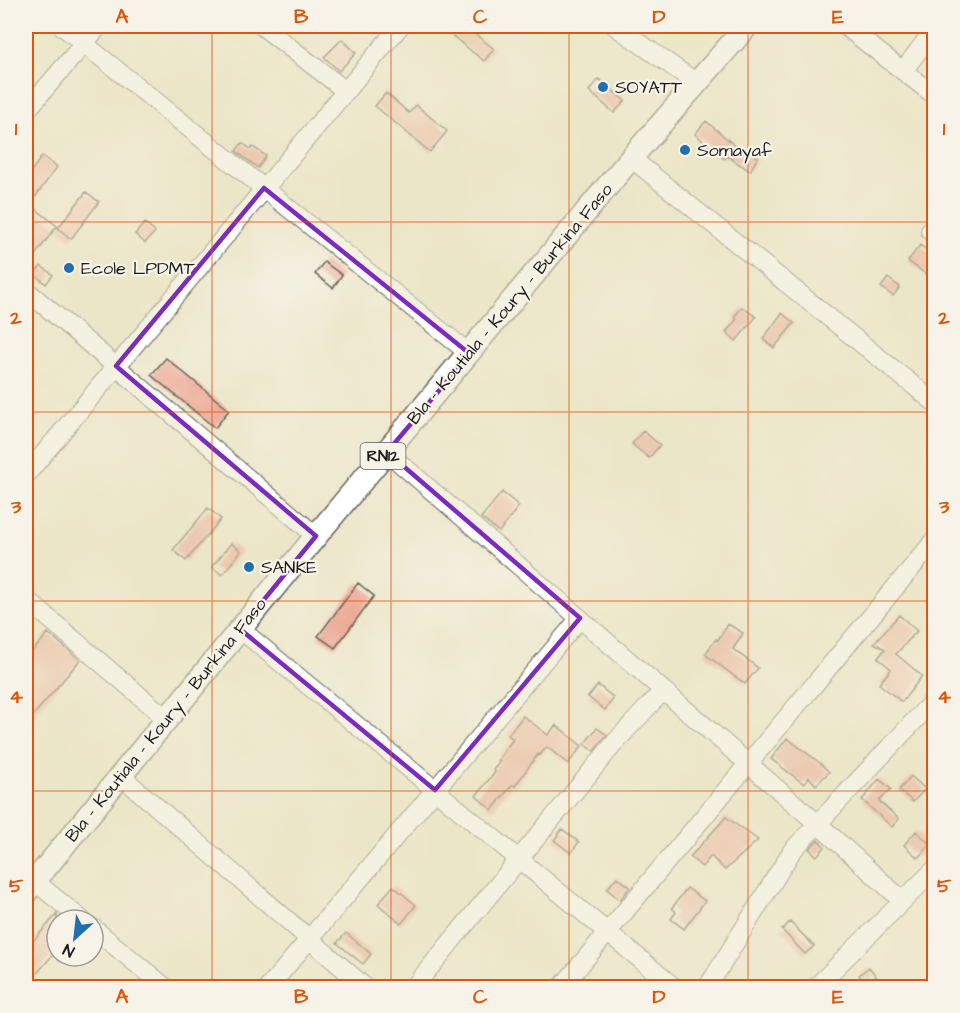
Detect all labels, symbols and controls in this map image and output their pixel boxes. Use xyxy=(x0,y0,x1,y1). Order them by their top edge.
text: A xyxy=(116,3,129,31)
text: B xyxy=(294,3,309,31)
text: C xyxy=(473,3,488,31)
text: D xyxy=(653,3,666,31)
text: E xyxy=(832,3,844,31)
place label: SOYATT xyxy=(615,75,683,100)
marker: SOYATT xyxy=(596,80,610,94)
text: 1 xyxy=(15,115,18,143)
text: 1 xyxy=(943,115,946,143)
place label: Somayaf xyxy=(697,138,772,164)
marker: Somayaf xyxy=(678,143,692,157)
street label: Bla - Koutiala - Koury - Burkina Faso xyxy=(401,178,619,431)
place label: Ecole LPDMT xyxy=(81,256,195,281)
marker: Ecole LPDMT xyxy=(62,261,76,275)
text: 2 xyxy=(9,304,22,332)
text: 2 xyxy=(937,304,950,332)
road number: RN12 xyxy=(360,443,406,469)
text: 3 xyxy=(10,493,22,521)
text: 3 xyxy=(938,493,950,521)
place label: SANKE xyxy=(261,555,317,580)
marker: SANKE xyxy=(242,560,256,574)
street label: Bla - Koutiala - Koury - Burkina Faso xyxy=(59,592,273,848)
text: 4 xyxy=(9,683,23,711)
text: 4 xyxy=(937,683,951,711)
text: 5 xyxy=(9,872,24,900)
text: 5 xyxy=(937,872,952,900)
north arrow xyxy=(45,908,105,968)
text: N xyxy=(59,938,78,963)
text: A xyxy=(116,983,129,1011)
text: B xyxy=(294,983,309,1011)
text: C xyxy=(473,983,488,1011)
text: D xyxy=(653,983,666,1011)
text: E xyxy=(832,983,844,1011)

